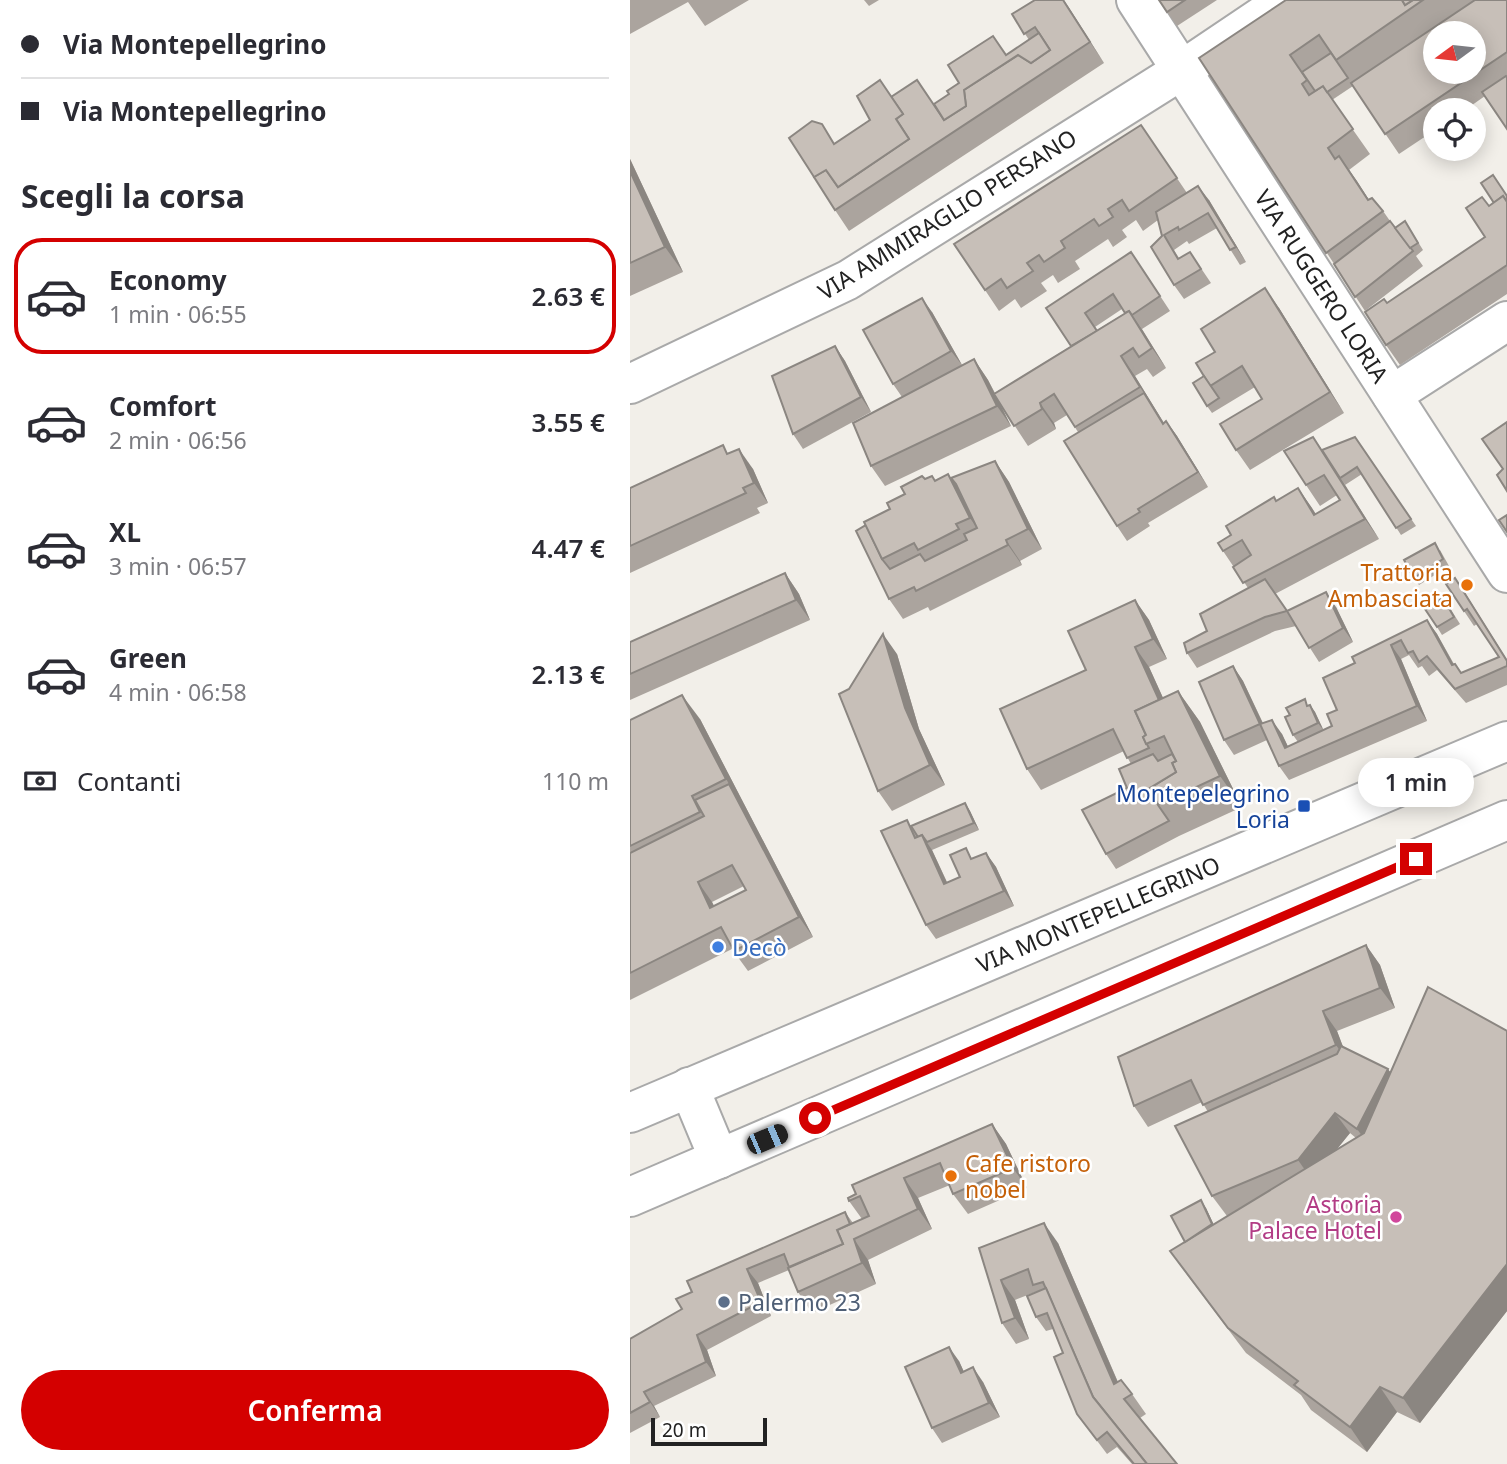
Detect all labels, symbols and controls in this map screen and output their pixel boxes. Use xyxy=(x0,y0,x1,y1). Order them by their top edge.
north arrow xyxy=(1423,21,1486,84)
map controls xyxy=(1423,21,1486,161)
text: Via Montepellegrino xyxy=(63,26,326,62)
text: Via Montepellegrino xyxy=(63,93,326,129)
button: locate xyxy=(1423,98,1486,161)
street label: VIA AMMIRAGLIO PERSANO xyxy=(812,121,1082,307)
text: Scegli la corsa xyxy=(21,174,245,217)
street label: VIA RUGGERO LORIA xyxy=(1248,183,1397,389)
text: Economy xyxy=(109,262,227,298)
icon: car xyxy=(25,265,88,328)
text: 2.63 € xyxy=(532,278,605,314)
text: 1 min · 06:55 xyxy=(109,298,247,330)
text: Comfort xyxy=(109,388,217,424)
icon: car xyxy=(25,391,88,454)
text: 3.55 € xyxy=(532,404,605,440)
text: 2 min · 06:56 xyxy=(109,424,247,456)
text: XL xyxy=(109,514,141,550)
icon: car xyxy=(25,517,88,580)
text: 4.47 € xyxy=(532,530,605,566)
text: 3 min · 06:57 xyxy=(109,550,247,582)
place label: Trattoria Ambasciata xyxy=(1328,556,1453,614)
marker: Trattoria Ambasciata xyxy=(1459,577,1475,593)
text: Green xyxy=(109,640,187,676)
icon: car xyxy=(25,643,88,706)
text: 2.13 € xyxy=(532,656,605,692)
text: 4 min · 06:58 xyxy=(109,676,247,708)
callout: 1 min xyxy=(1358,758,1474,806)
icon: cash xyxy=(21,762,59,800)
text: Contanti xyxy=(77,763,181,799)
text: 110 m xyxy=(542,765,609,797)
text: 1 min xyxy=(1385,766,1447,798)
place label: Montepelegrino Loria xyxy=(1116,777,1290,835)
marker: Montepelegrino Loria xyxy=(1296,798,1312,814)
route end xyxy=(1400,843,1432,875)
street label: VIA MONTEPELLEGRINO xyxy=(971,848,1225,980)
place label: Decò xyxy=(732,931,787,963)
marker: Decò xyxy=(710,939,726,955)
route start xyxy=(799,1102,831,1134)
car xyxy=(744,1121,791,1157)
place label: Cafe ristoro nobel xyxy=(965,1147,1091,1205)
marker: Cafe ristoro nobel xyxy=(943,1168,959,1184)
place label: Astoria Palace Hotel xyxy=(1248,1188,1382,1246)
marker: Astoria Palace Hotel xyxy=(1388,1209,1404,1225)
place label: Palermo 23 xyxy=(738,1286,861,1318)
marker: Palermo 23 xyxy=(716,1294,732,1310)
button: Conferma xyxy=(21,1370,609,1450)
scale bar xyxy=(651,1415,766,1447)
text: 20 m xyxy=(662,1417,706,1443)

